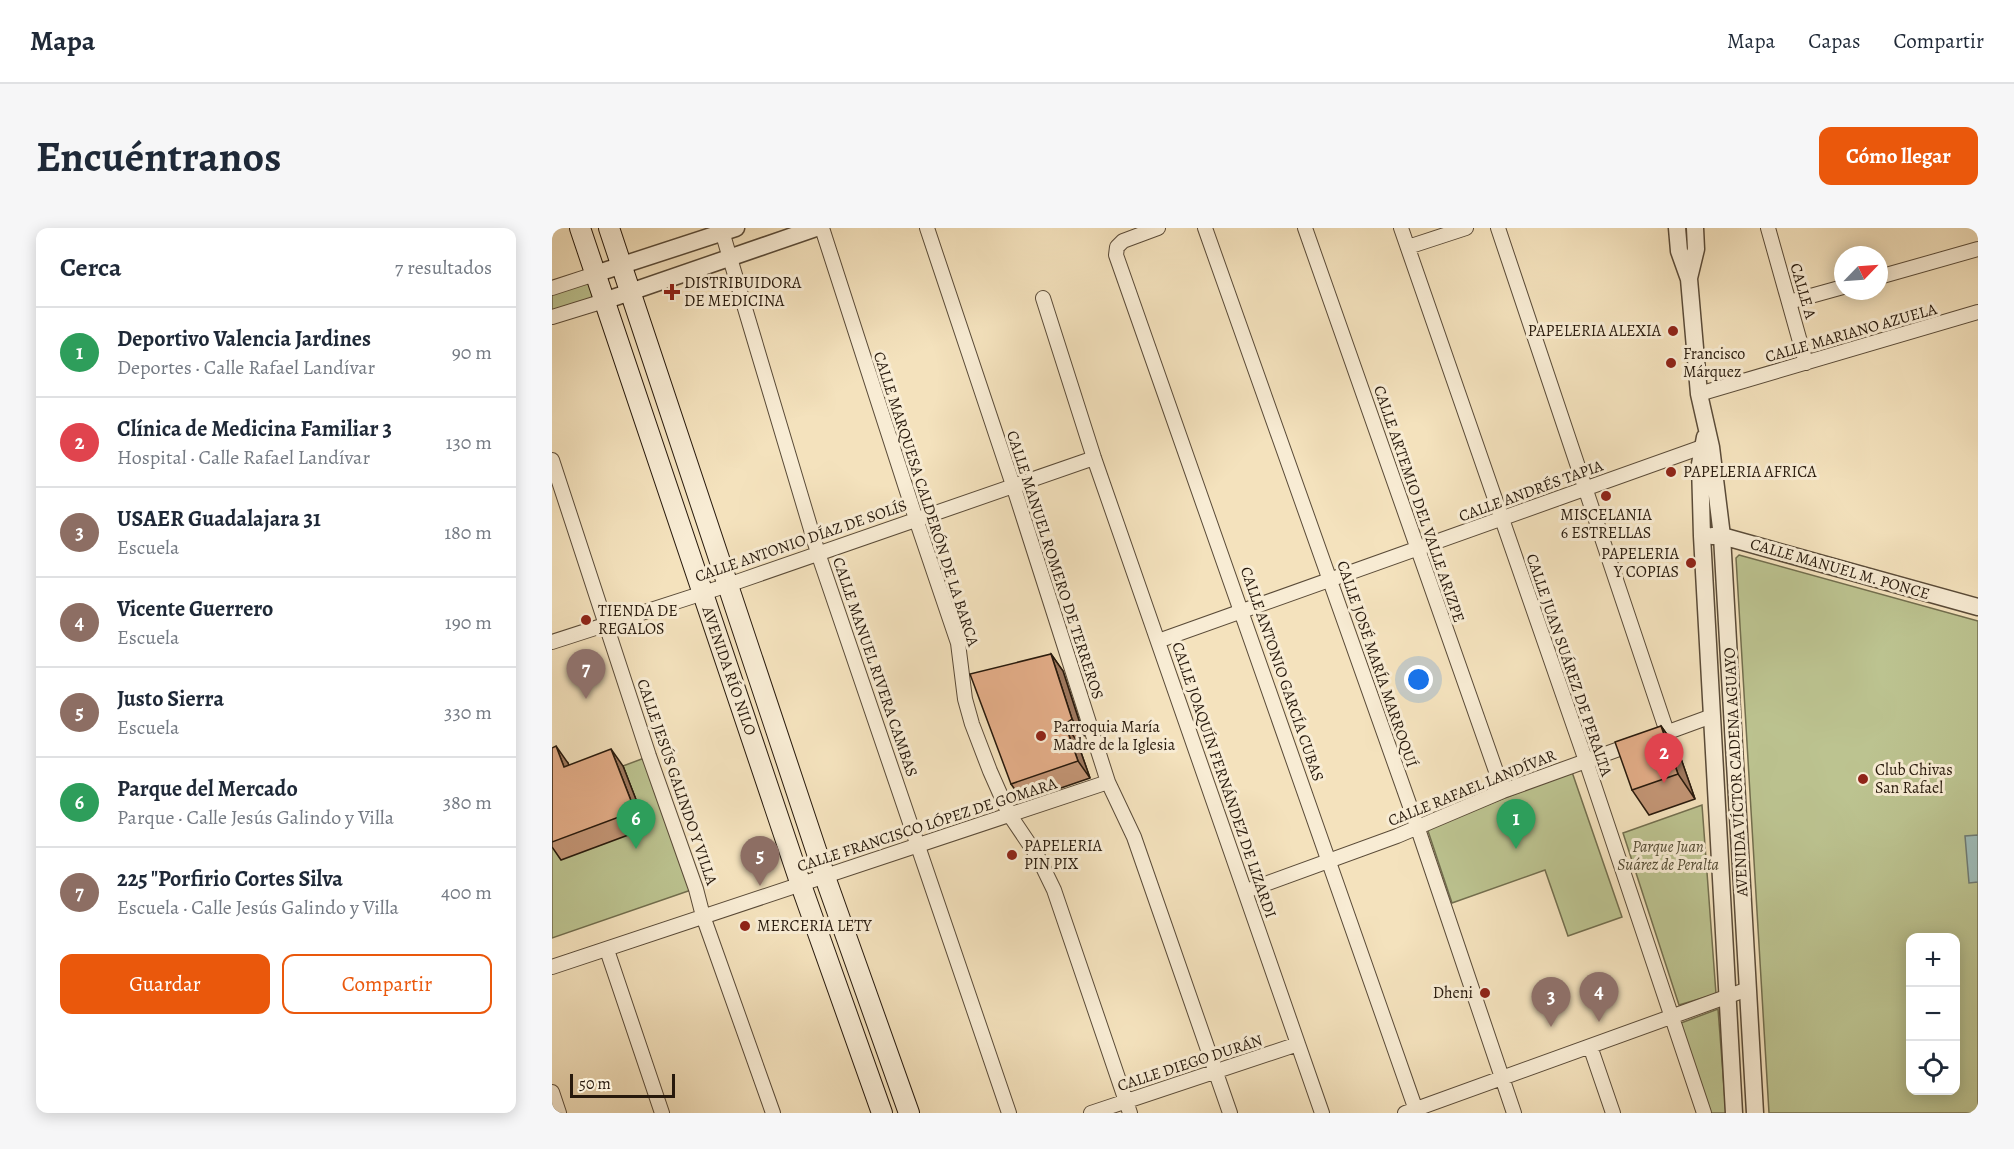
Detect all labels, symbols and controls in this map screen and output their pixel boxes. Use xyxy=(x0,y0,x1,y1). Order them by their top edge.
text: Mapa xyxy=(30,22,95,60)
text: Mapa xyxy=(1727,27,1775,55)
text: Capas xyxy=(1808,27,1861,55)
text: Compartir xyxy=(1894,27,1984,55)
button: Cómo llegar xyxy=(1819,127,1978,185)
text: Encuéntranos xyxy=(36,128,281,185)
north arrow xyxy=(1834,246,1888,300)
text: Cerca xyxy=(60,250,122,285)
text: 7 resultados xyxy=(395,254,492,281)
street label: CALLE A xyxy=(1785,261,1822,322)
place label: DISTRIBUIDORA DE MEDICINA xyxy=(684,272,802,312)
marker: DISTRIBUIDORA DE MEDICINA xyxy=(665,285,679,299)
street label: CALLE MARIANO AZUELA xyxy=(1763,298,1940,368)
place label: PAPELERIA ALEXIA xyxy=(1528,320,1662,342)
text: Deportivo Valencia Jardines xyxy=(117,324,371,354)
marker: PAPELERIA ALEXIA xyxy=(1666,324,1680,338)
text: 1 xyxy=(76,339,83,366)
text: 90 m xyxy=(452,339,492,366)
place label: Francisco Márquez xyxy=(1683,343,1745,383)
street label: CALLE MARQUESA CALDERÓN DE LA BARCA xyxy=(868,349,984,650)
text: Deportes · Calle Rafael Landívar xyxy=(117,354,375,381)
marker: Francisco Márquez xyxy=(1664,356,1678,370)
street label: CALLE ARTEMIO DEL VALLE ARIZPE xyxy=(1368,383,1470,625)
text: Clínica de Medicina Familiar 3 xyxy=(117,414,392,444)
street label: CALLE MANUEL ROMERO DE TERREROS xyxy=(1001,428,1109,702)
text: 2 xyxy=(75,429,84,456)
text: 130 m xyxy=(446,429,492,456)
text: Hospital · Calle Rafael Landívar xyxy=(117,444,370,471)
street label: CALLE ANDRÉS TAPIA xyxy=(1456,454,1607,527)
place label: PAPELERIA AFRICA xyxy=(1683,461,1817,483)
marker: PAPELERIA AFRICA xyxy=(1664,465,1678,479)
marker: MISCELANIA 6 ESTRELLAS xyxy=(1599,489,1613,503)
street label: CALLE ANTONIO DÍAZ DE SOLÍS xyxy=(692,494,910,588)
text: USAER Guadalajara 31 xyxy=(117,504,321,534)
place label: MISCELANIA 6 ESTRELLAS xyxy=(1560,504,1652,544)
text: 3 xyxy=(75,519,84,546)
text: 180 m xyxy=(444,519,492,546)
street label: CALLE MANUEL M. PONCE xyxy=(1748,533,1932,605)
text: Escuela xyxy=(117,534,179,561)
place label: PAPELERIA Y COPIAS xyxy=(1601,543,1680,583)
street label: CALLE JUAN SUÁREZ DE PERALTA xyxy=(1521,551,1618,780)
street label: CALLE MANUEL RIVERA CAMBAS xyxy=(827,554,923,780)
marker: PAPELERIA Y COPIAS xyxy=(1684,556,1698,570)
street label: CALLE JOSÉ MARÍA MARROQUÍ xyxy=(1331,558,1423,770)
street label: CALLE ANTONIO GARCÍA CUBAS xyxy=(1235,564,1329,784)
text: Vicente Guerrero xyxy=(117,594,273,624)
place label: TIENDA DE REGALOS xyxy=(598,600,678,640)
street label: AVENIDA RÍO NILO xyxy=(696,603,761,738)
text: 4 xyxy=(75,609,84,636)
text: 190 m xyxy=(445,609,492,636)
marker: TIENDA DE REGALOS xyxy=(579,613,593,627)
text: Escuela xyxy=(117,624,179,651)
street label: CALLE JOAQUÍN FERNÁNDEZ DE LIZARDI xyxy=(1166,639,1282,921)
street label: AVENIDA VÍCTOR CADENA AGUAYO xyxy=(1718,647,1754,898)
pin: 7 xyxy=(567,650,606,699)
your location xyxy=(1404,665,1433,694)
street label: CALLE JESÚS GALINDO Y VILLA xyxy=(631,676,723,889)
text: Justo Sierra xyxy=(117,684,224,714)
text: 5 xyxy=(75,699,84,726)
text: 330 m xyxy=(444,699,492,726)
text: Escuela xyxy=(117,714,179,741)
place label: Parroquia María Madre de la Iglesia xyxy=(1053,716,1176,756)
marker: Parroquia María Madre de la Iglesia xyxy=(1034,729,1048,743)
pin: 2 xyxy=(1644,734,1684,783)
street label: CALLE RAFAEL LANDÍVAR xyxy=(1385,744,1559,832)
place label: Club Chivas San Rafael xyxy=(1875,759,1953,799)
street label: CALLE FRANCISCO LÓPEZ DE GOMARA xyxy=(794,772,1060,878)
marker: Club Chivas San Rafael xyxy=(1856,772,1870,786)
text: Parque del Mercado xyxy=(117,774,298,804)
text: 6 xyxy=(75,789,84,816)
text: 380 m xyxy=(443,789,492,816)
pin: 6 xyxy=(616,800,656,849)
pin: 1 xyxy=(1496,800,1536,849)
text: Parque · Calle Jesús Galindo y Villa xyxy=(117,804,394,831)
place label: PAPELERIA PIN PIX xyxy=(1024,835,1103,875)
pin: 5 xyxy=(740,836,780,886)
park label: Parque Juan Suárez de Peralta xyxy=(1617,836,1719,876)
marker: PAPELERIA PIN PIX xyxy=(1005,848,1019,862)
text: 225 "Porfirio Cortes Silva xyxy=(117,864,343,894)
text: 7 xyxy=(75,879,84,906)
text: 400 m xyxy=(441,879,492,906)
text: Escuela · Calle Jesús Galindo y Villa xyxy=(117,894,399,921)
place label: MERCERIA LETY xyxy=(757,915,872,937)
marker: MERCERIA LETY xyxy=(738,919,752,933)
map controls xyxy=(1906,933,1960,1095)
button: + xyxy=(1906,933,1960,987)
button: Guardar xyxy=(60,954,270,1014)
button: Compartir xyxy=(282,954,492,1014)
pin: 4 xyxy=(1580,972,1618,1022)
pin: 3 xyxy=(1532,978,1570,1027)
place label: Dheni xyxy=(1433,982,1473,1004)
marker: Dheni xyxy=(1478,986,1492,1000)
button: − xyxy=(1906,987,1960,1041)
street label: CALLE DIEGO DURÁN xyxy=(1115,1029,1265,1097)
button: locate xyxy=(1906,1041,1960,1095)
scale bar xyxy=(570,1071,675,1098)
text: 50 m xyxy=(579,1073,611,1095)

